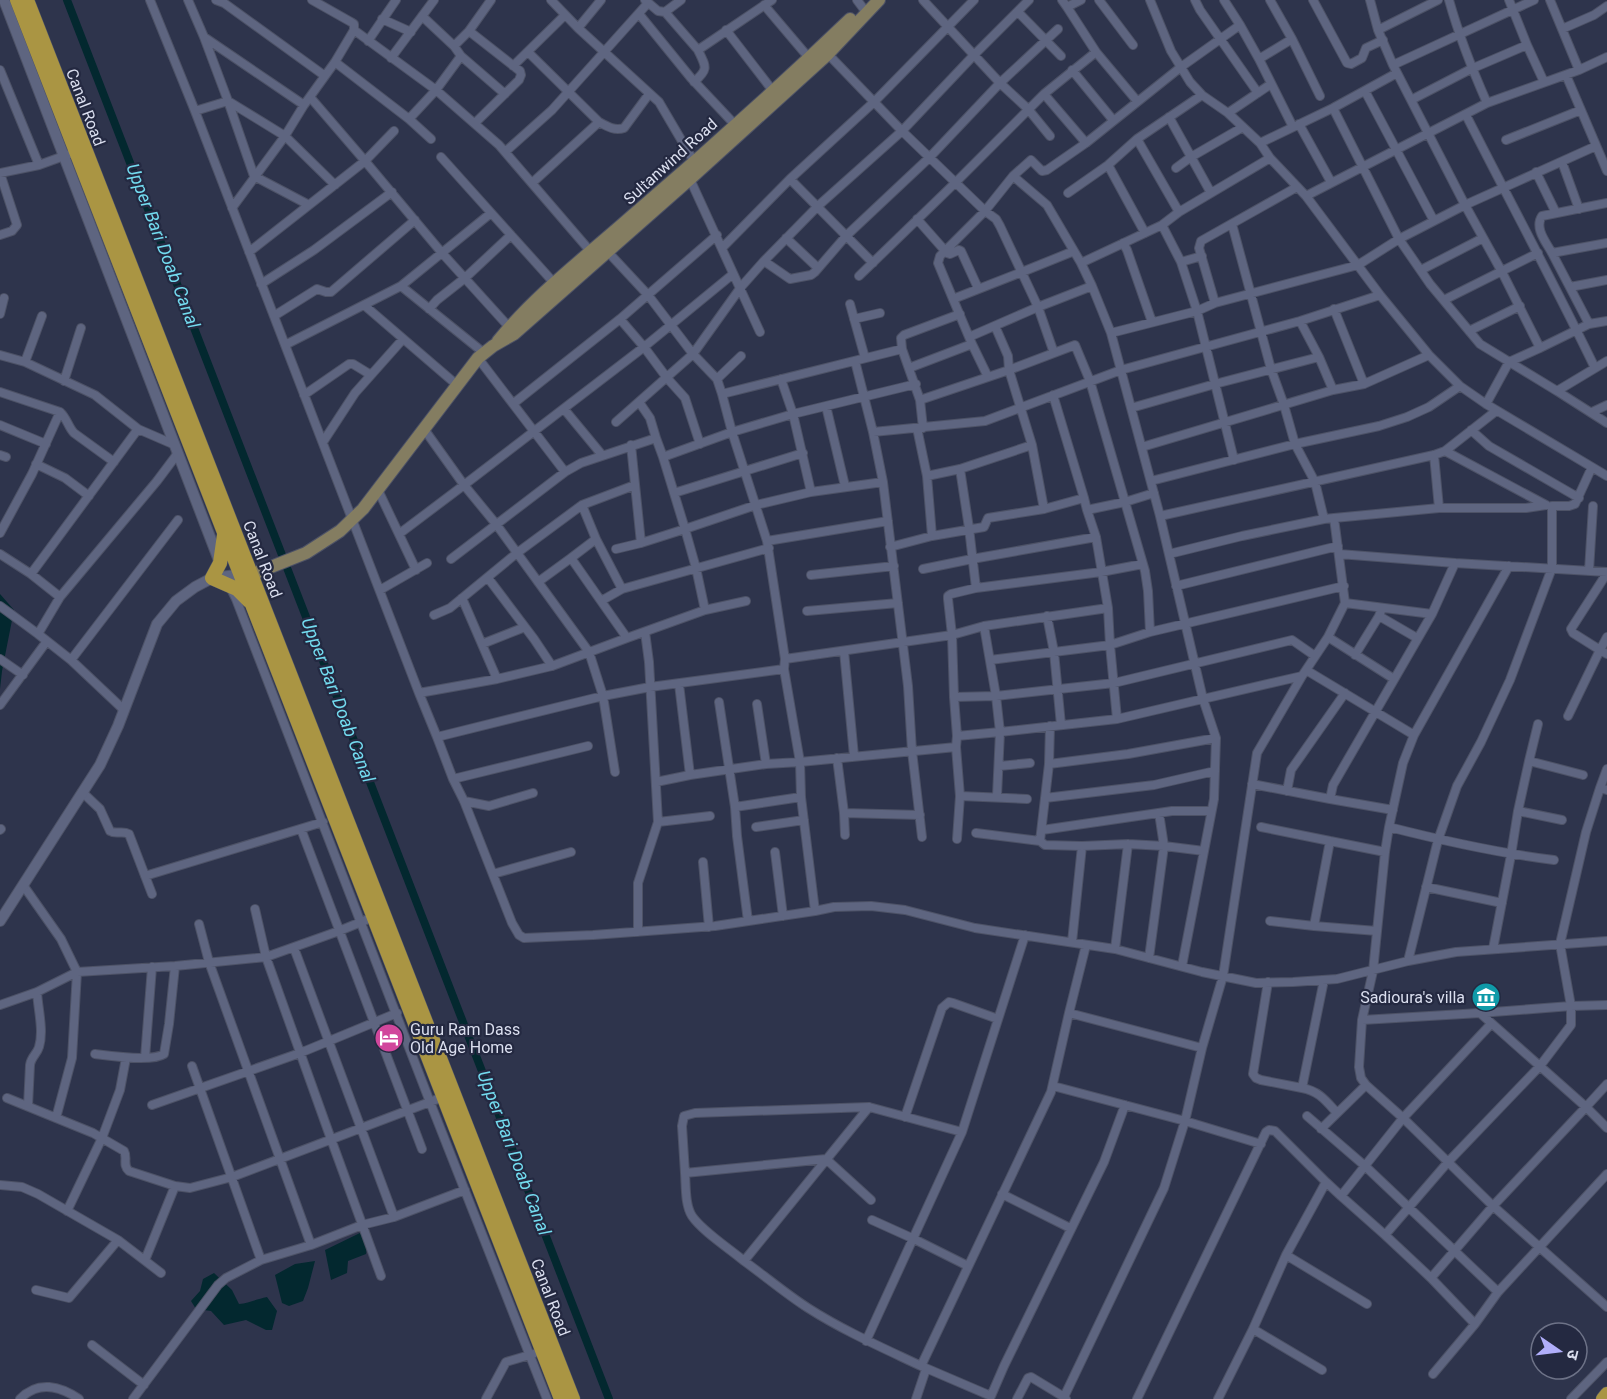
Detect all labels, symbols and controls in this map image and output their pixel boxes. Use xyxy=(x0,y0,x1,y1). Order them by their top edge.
street label: Canal Road xyxy=(62,66,109,149)
street label: Sultanwind Road xyxy=(620,114,721,208)
water label: Upper Bari Doab Canal xyxy=(122,160,205,332)
street label: Canal Road xyxy=(239,518,286,601)
water label: Upper Bari Doab Canal xyxy=(297,614,380,786)
museum icon: Sadioura's villa xyxy=(1470,981,1502,1013)
place label: Sadioura's villa xyxy=(1360,988,1465,1007)
place label: Guru Ram Dass Old Age Home xyxy=(410,1020,520,1057)
hotel icon: Guru Ram Dass Old Age Home xyxy=(373,1022,405,1054)
water label: Upper Bari Doab Canal xyxy=(473,1067,556,1239)
street label: Canal Road xyxy=(527,1256,574,1339)
north arrow xyxy=(1529,1321,1589,1381)
text: उ xyxy=(1563,1348,1583,1362)

